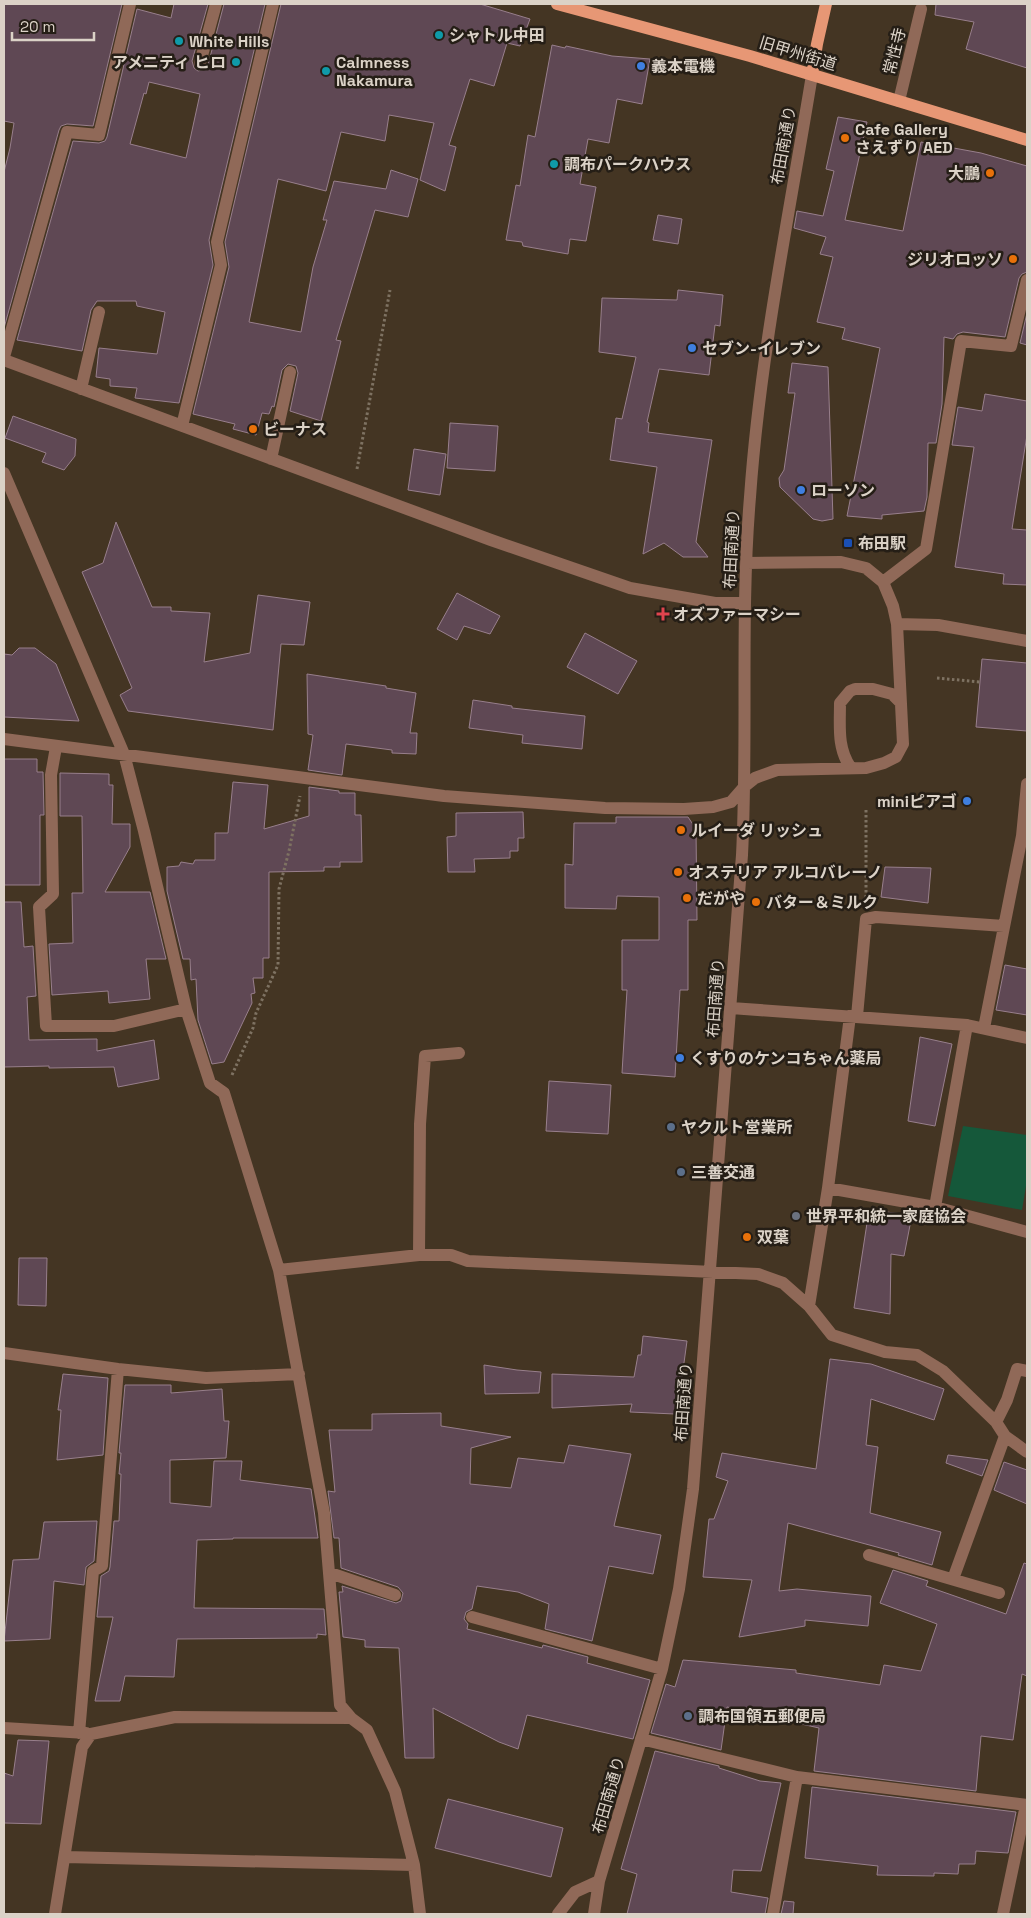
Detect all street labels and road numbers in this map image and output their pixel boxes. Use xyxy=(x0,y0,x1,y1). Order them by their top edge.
street label: 常性寺 xyxy=(878,25,910,77)
street label: 旧甲州街道 xyxy=(757,32,839,75)
street label: 布田南通り xyxy=(766,104,801,186)
street label: 布田南通り xyxy=(719,509,744,590)
street label: 布田南通り xyxy=(702,957,729,1039)
street label: 布田南通り xyxy=(670,1361,697,1443)
street label: 布田南通り xyxy=(587,1754,630,1836)

